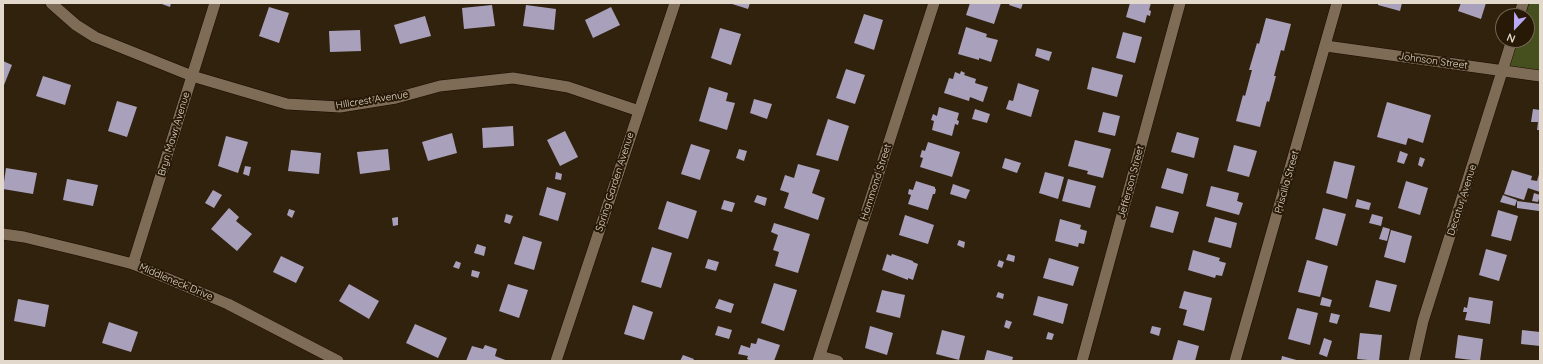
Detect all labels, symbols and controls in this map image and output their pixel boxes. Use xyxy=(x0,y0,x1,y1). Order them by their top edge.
north arrow xyxy=(1495,8,1535,48)
text: N xyxy=(1505,30,1517,46)
street label: Johnson Street xyxy=(1398,50,1468,72)
street label: Hillcrest Avenue xyxy=(335,88,409,112)
street label: Bryn Mawr Avenue xyxy=(156,91,192,177)
street label: Spring Garden Avenue xyxy=(593,131,637,233)
street label: Hammond Street xyxy=(858,142,894,222)
street label: Jefferson Street xyxy=(1116,144,1146,220)
street label: Priscilla Street xyxy=(1272,149,1302,215)
street label: Decatur Avenue xyxy=(1445,163,1479,237)
street label: Middleneck Drive xyxy=(137,261,215,303)

